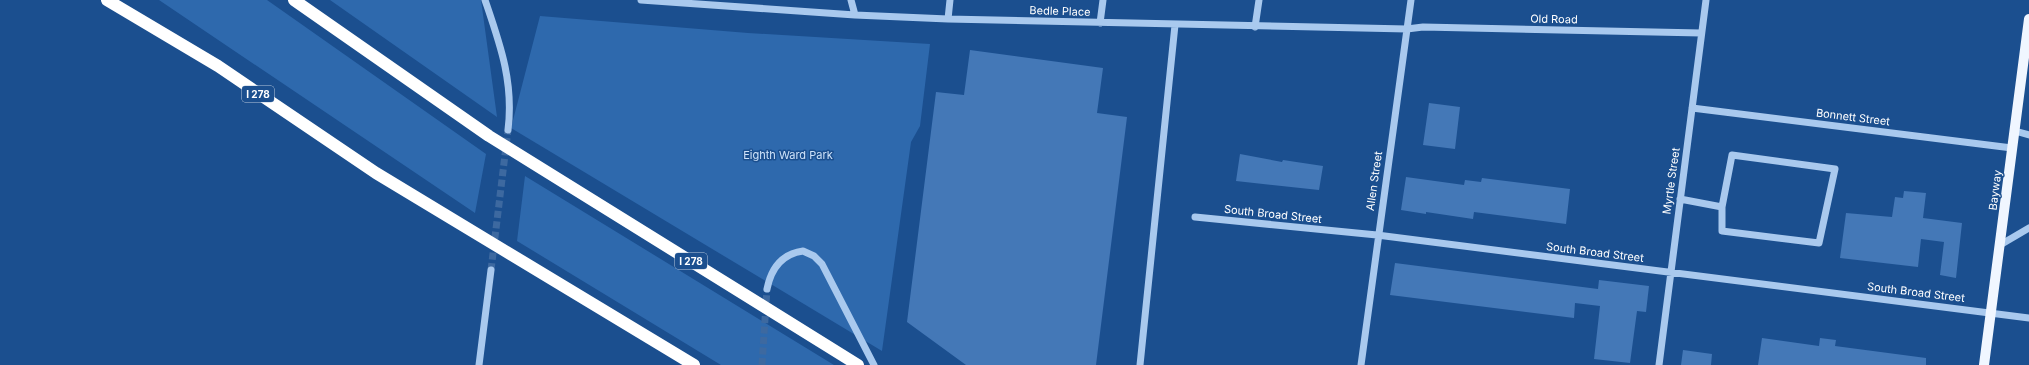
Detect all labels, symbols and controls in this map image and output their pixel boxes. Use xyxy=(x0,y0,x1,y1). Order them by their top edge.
street label: Bedle Place xyxy=(1029,3,1091,19)
street label: Old Road xyxy=(1530,12,1578,26)
road number: I 278 xyxy=(242,86,274,102)
street label: Bonnett Street xyxy=(1815,106,1891,129)
street label: Myrtle Street xyxy=(1659,146,1683,215)
park label: Eighth Ward Park xyxy=(743,148,833,162)
street label: Allen Street xyxy=(1363,150,1385,212)
street label: Bayway xyxy=(1986,169,2004,211)
street label: South Broad Street xyxy=(1223,202,1323,226)
street label: South Broad Street xyxy=(1545,239,1645,265)
road number: I 278 xyxy=(675,253,707,269)
street label: South Broad Street xyxy=(1866,279,1966,305)

